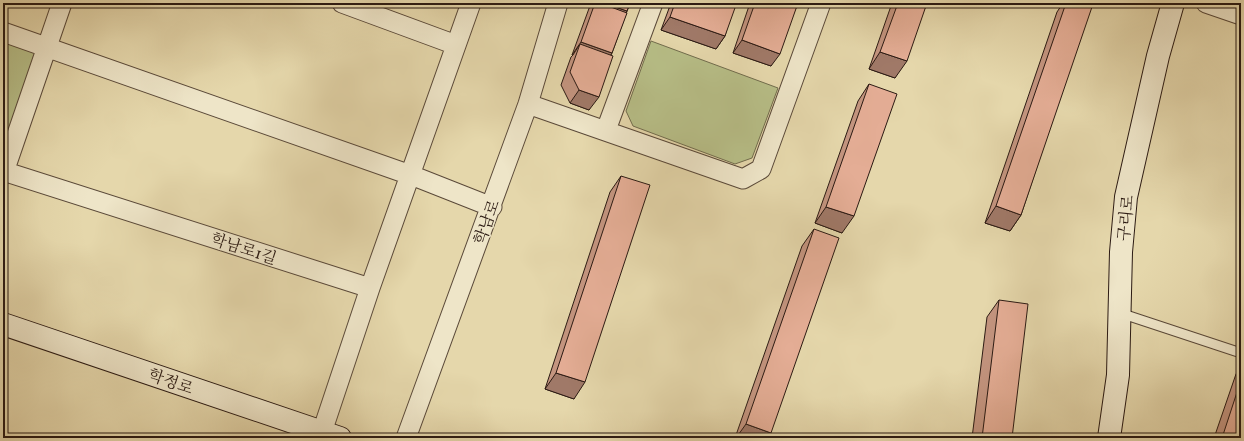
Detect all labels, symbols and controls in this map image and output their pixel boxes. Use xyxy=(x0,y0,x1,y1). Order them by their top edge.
street label: 구리로 xyxy=(1114,193,1140,242)
street label: 학남로 xyxy=(470,197,506,248)
street label: 학남로1길 xyxy=(208,229,279,271)
street label: 학정로 xyxy=(145,365,196,401)

